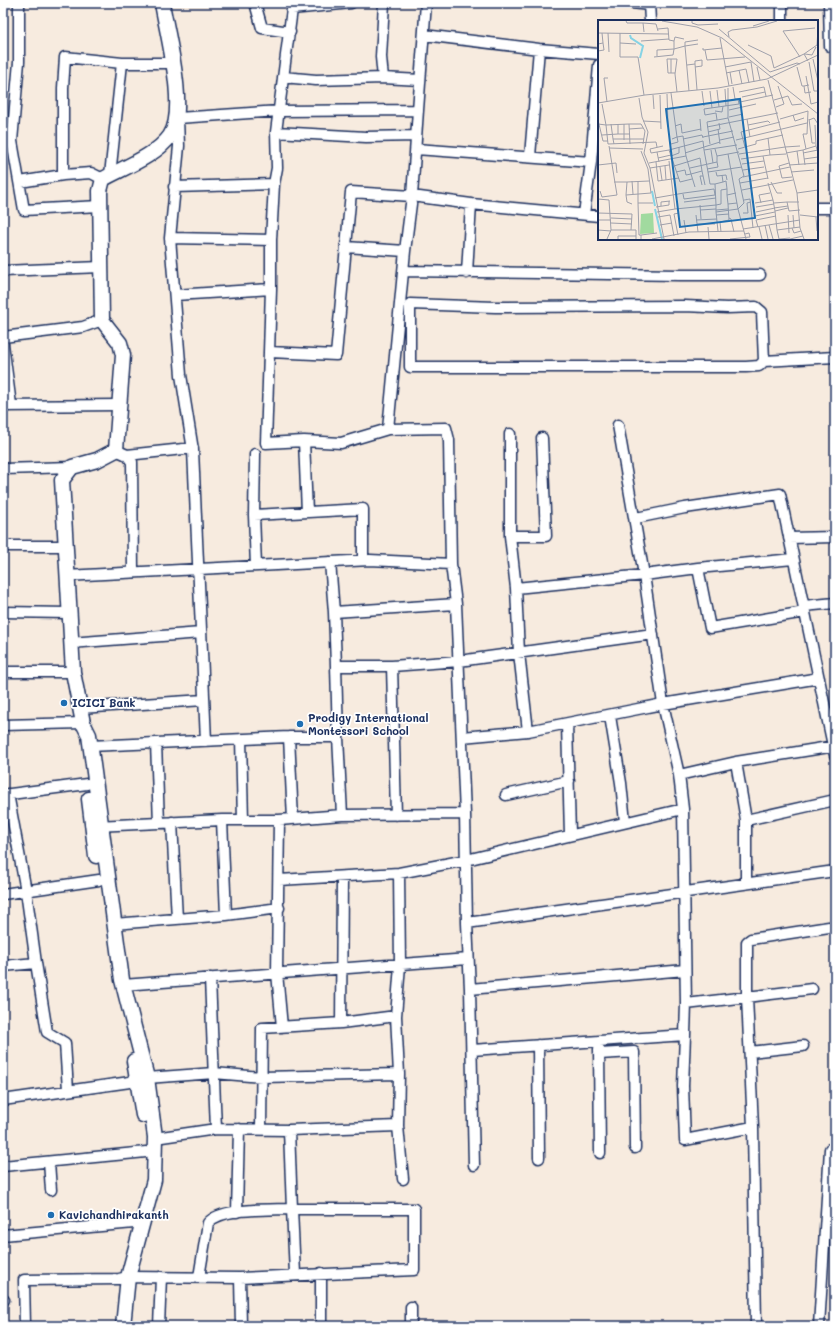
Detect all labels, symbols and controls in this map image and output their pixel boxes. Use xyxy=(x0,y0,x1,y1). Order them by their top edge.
inset map xyxy=(598,20,818,240)
place label: ICICI Bank xyxy=(72,695,136,710)
marker: ICICI Bank xyxy=(59,698,69,708)
place label: Prodigy International Montessori School xyxy=(308,710,429,738)
marker: Prodigy International Montessori School xyxy=(295,719,305,729)
place label: Kavichandhirakanth xyxy=(59,1207,169,1222)
marker: Kavichandhirakanth xyxy=(46,1210,56,1220)

